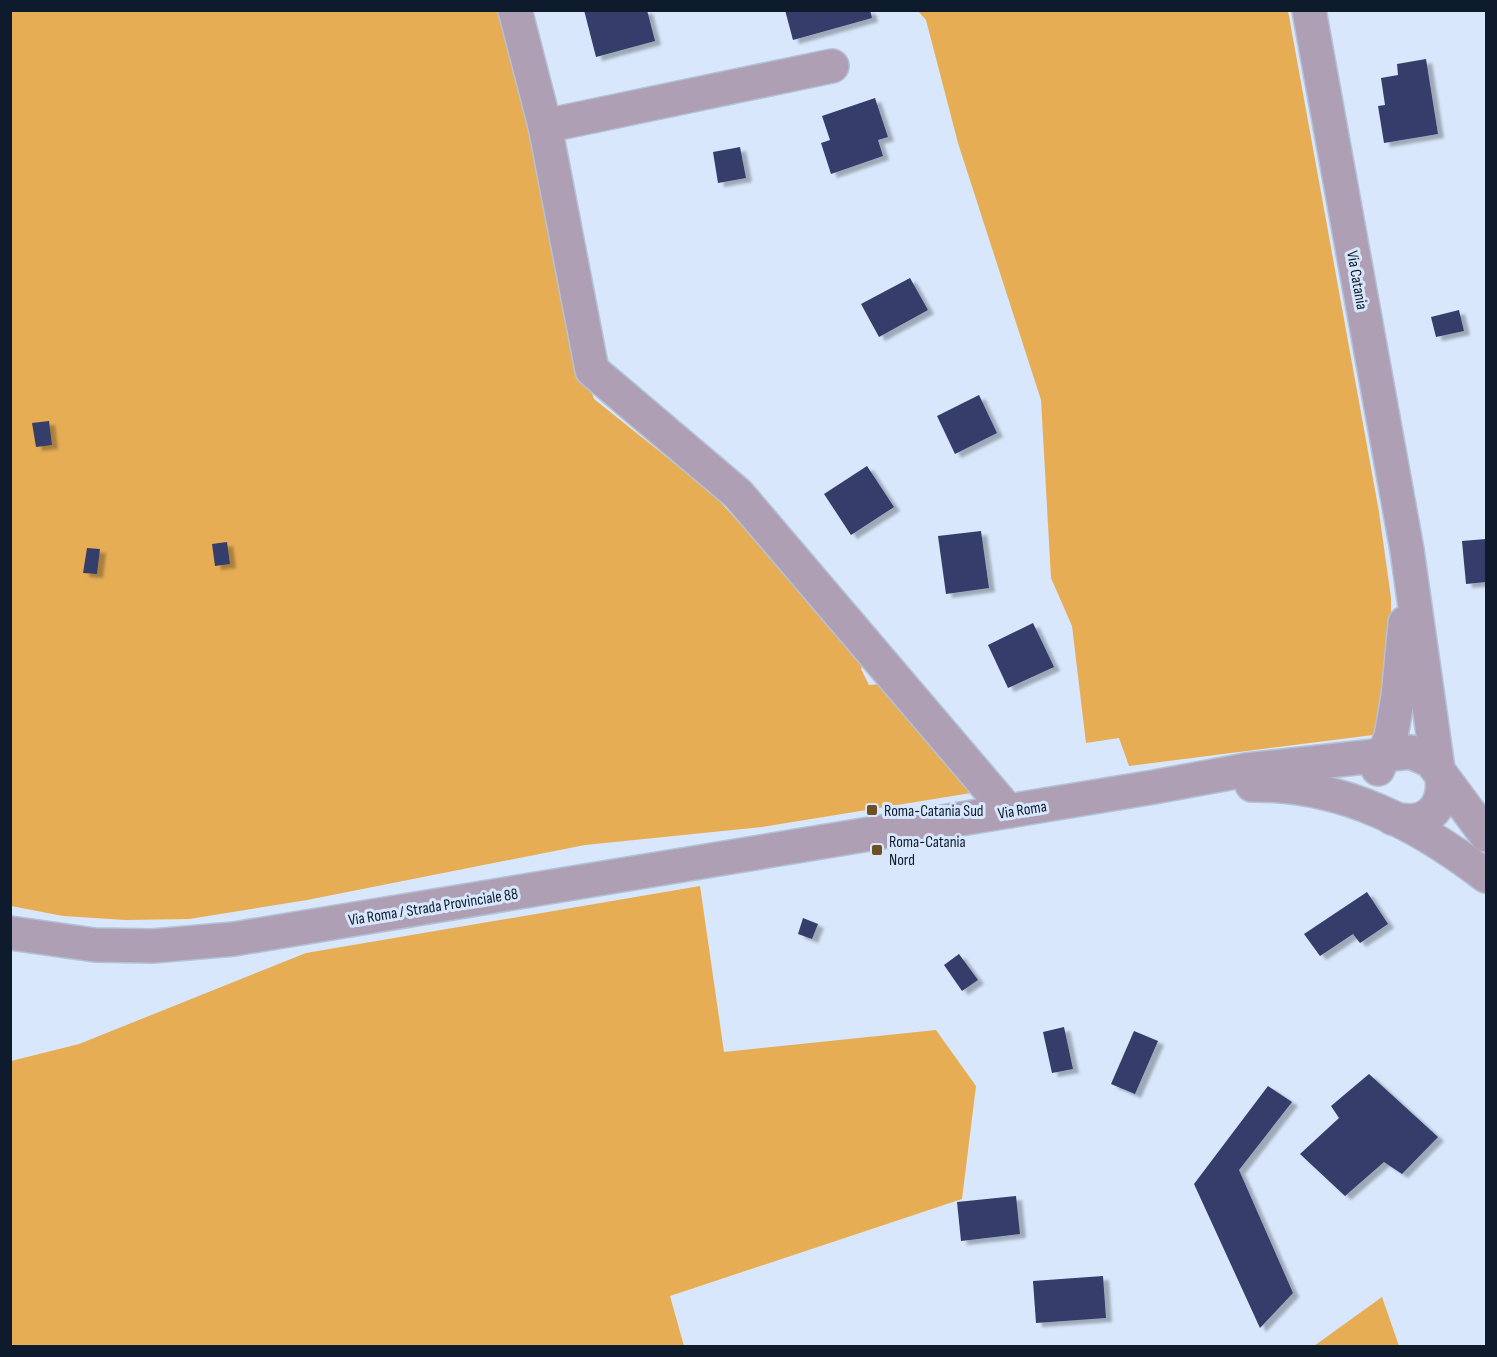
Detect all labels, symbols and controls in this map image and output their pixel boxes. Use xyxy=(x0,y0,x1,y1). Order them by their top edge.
street label: Via Catania xyxy=(1342,249,1371,311)
street label: Via Roma xyxy=(996,797,1048,824)
place label: Roma-Catania Sud xyxy=(884,802,984,821)
marker: Roma-Catania Sud xyxy=(865,803,879,817)
place label: Roma-Catania Nord xyxy=(889,833,966,870)
marker: Roma-Catania Nord xyxy=(870,843,884,857)
street label: Via Roma / Strada Provinciale 88 xyxy=(347,885,519,930)

